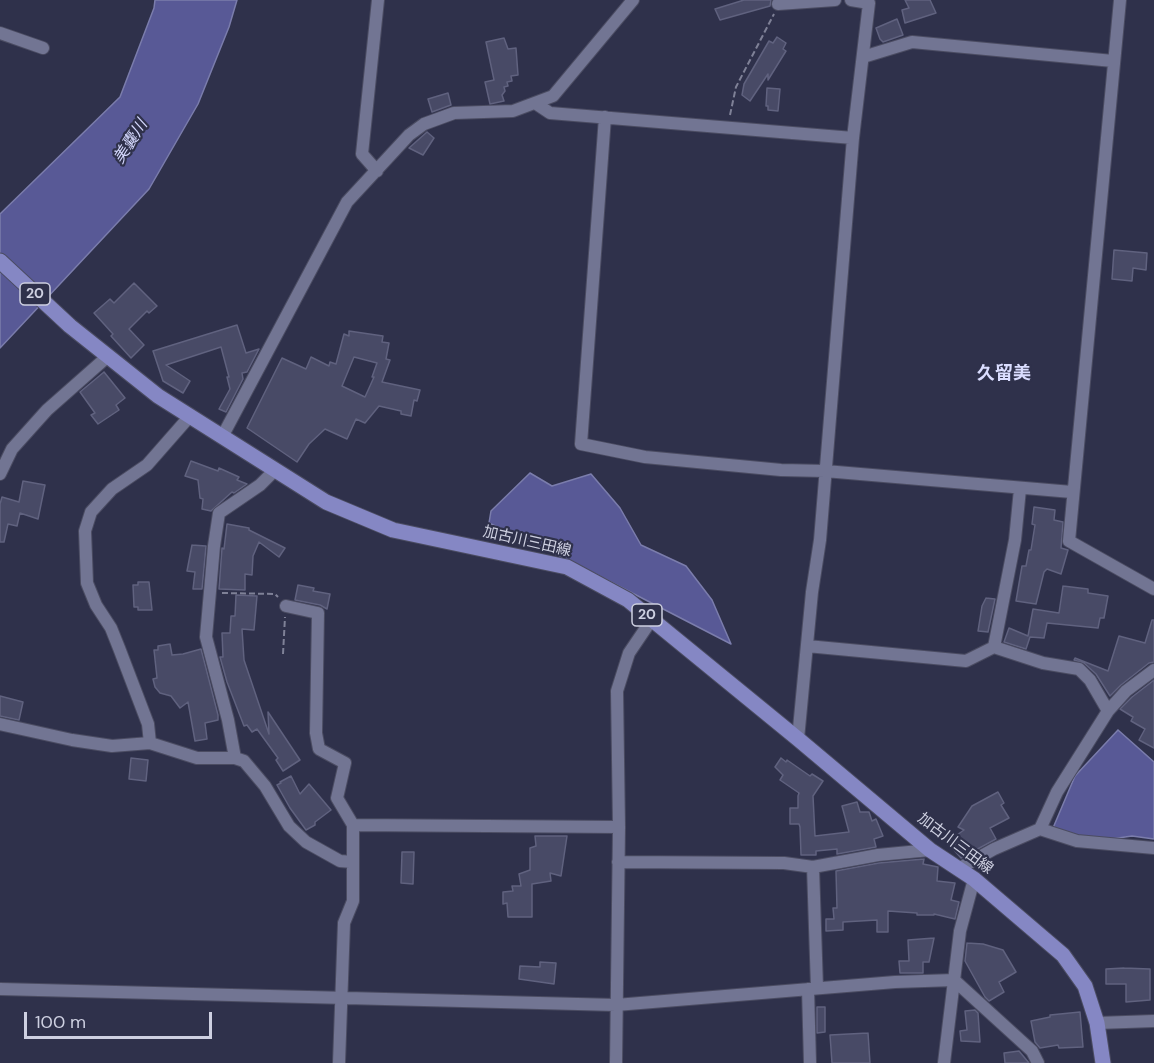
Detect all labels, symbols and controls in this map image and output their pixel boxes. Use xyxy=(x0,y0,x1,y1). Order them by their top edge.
water label: 美嚢川 xyxy=(110,117,152,167)
road number: 20 xyxy=(20,283,50,305)
district label: 久留美 xyxy=(977,363,1031,385)
street label: 加古川三田線 xyxy=(481,523,573,561)
road number: 20 xyxy=(632,604,662,626)
street label: 加古川三田線 xyxy=(914,810,996,878)
scale bar xyxy=(27,1000,214,1038)
text: 100 m xyxy=(35,1010,86,1034)

